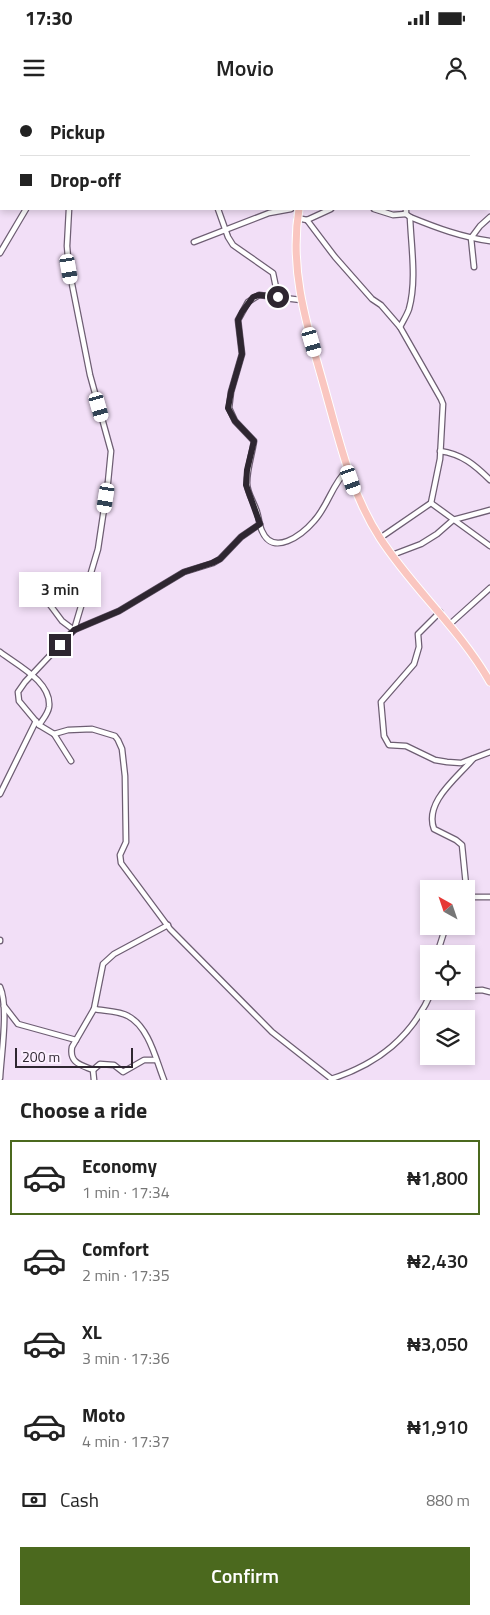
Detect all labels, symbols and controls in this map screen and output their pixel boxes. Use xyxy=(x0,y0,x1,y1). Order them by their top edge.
text: 17:30 xyxy=(25,3,72,32)
text: Movio xyxy=(216,51,274,85)
icon: menu xyxy=(20,54,48,82)
icon: person xyxy=(442,54,470,82)
text: Pickup xyxy=(50,117,105,146)
text: Drop-off xyxy=(50,165,121,194)
car xyxy=(59,253,78,285)
route start xyxy=(267,286,289,308)
car xyxy=(300,326,323,358)
car xyxy=(87,391,110,423)
car xyxy=(339,463,362,497)
car xyxy=(96,482,115,514)
callout: 3 min xyxy=(19,572,101,608)
text: 3 min xyxy=(41,577,79,601)
route end xyxy=(49,634,71,656)
north arrow xyxy=(420,880,475,935)
map controls xyxy=(420,880,475,1065)
button: locate xyxy=(420,945,475,1000)
button: layers xyxy=(420,1010,475,1065)
scale bar xyxy=(15,1045,132,1068)
text: 200 m xyxy=(22,1046,60,1067)
text: Choose a ride xyxy=(20,1093,147,1127)
text: Economy xyxy=(82,1151,157,1180)
icon: car xyxy=(22,1155,67,1200)
text: ₦1,800 xyxy=(407,1163,468,1192)
text: 1 min · 17:34 xyxy=(82,1180,170,1204)
text: Comfort xyxy=(82,1234,149,1263)
icon: car xyxy=(22,1238,67,1283)
text: ₦2,430 xyxy=(407,1246,468,1275)
text: 2 min · 17:35 xyxy=(82,1263,170,1287)
text: XL xyxy=(82,1317,102,1346)
icon: car xyxy=(22,1321,67,1366)
text: ₦3,050 xyxy=(407,1329,468,1358)
text: 3 min · 17:36 xyxy=(82,1346,170,1370)
text: Moto xyxy=(82,1400,125,1429)
icon: car xyxy=(22,1404,67,1449)
text: ₦1,910 xyxy=(407,1412,468,1441)
text: 4 min · 17:37 xyxy=(82,1429,170,1453)
text: Cash xyxy=(60,1485,99,1514)
icon: cash xyxy=(20,1486,48,1514)
text: 880 m xyxy=(426,1488,470,1512)
button: Confirm xyxy=(20,1547,470,1605)

